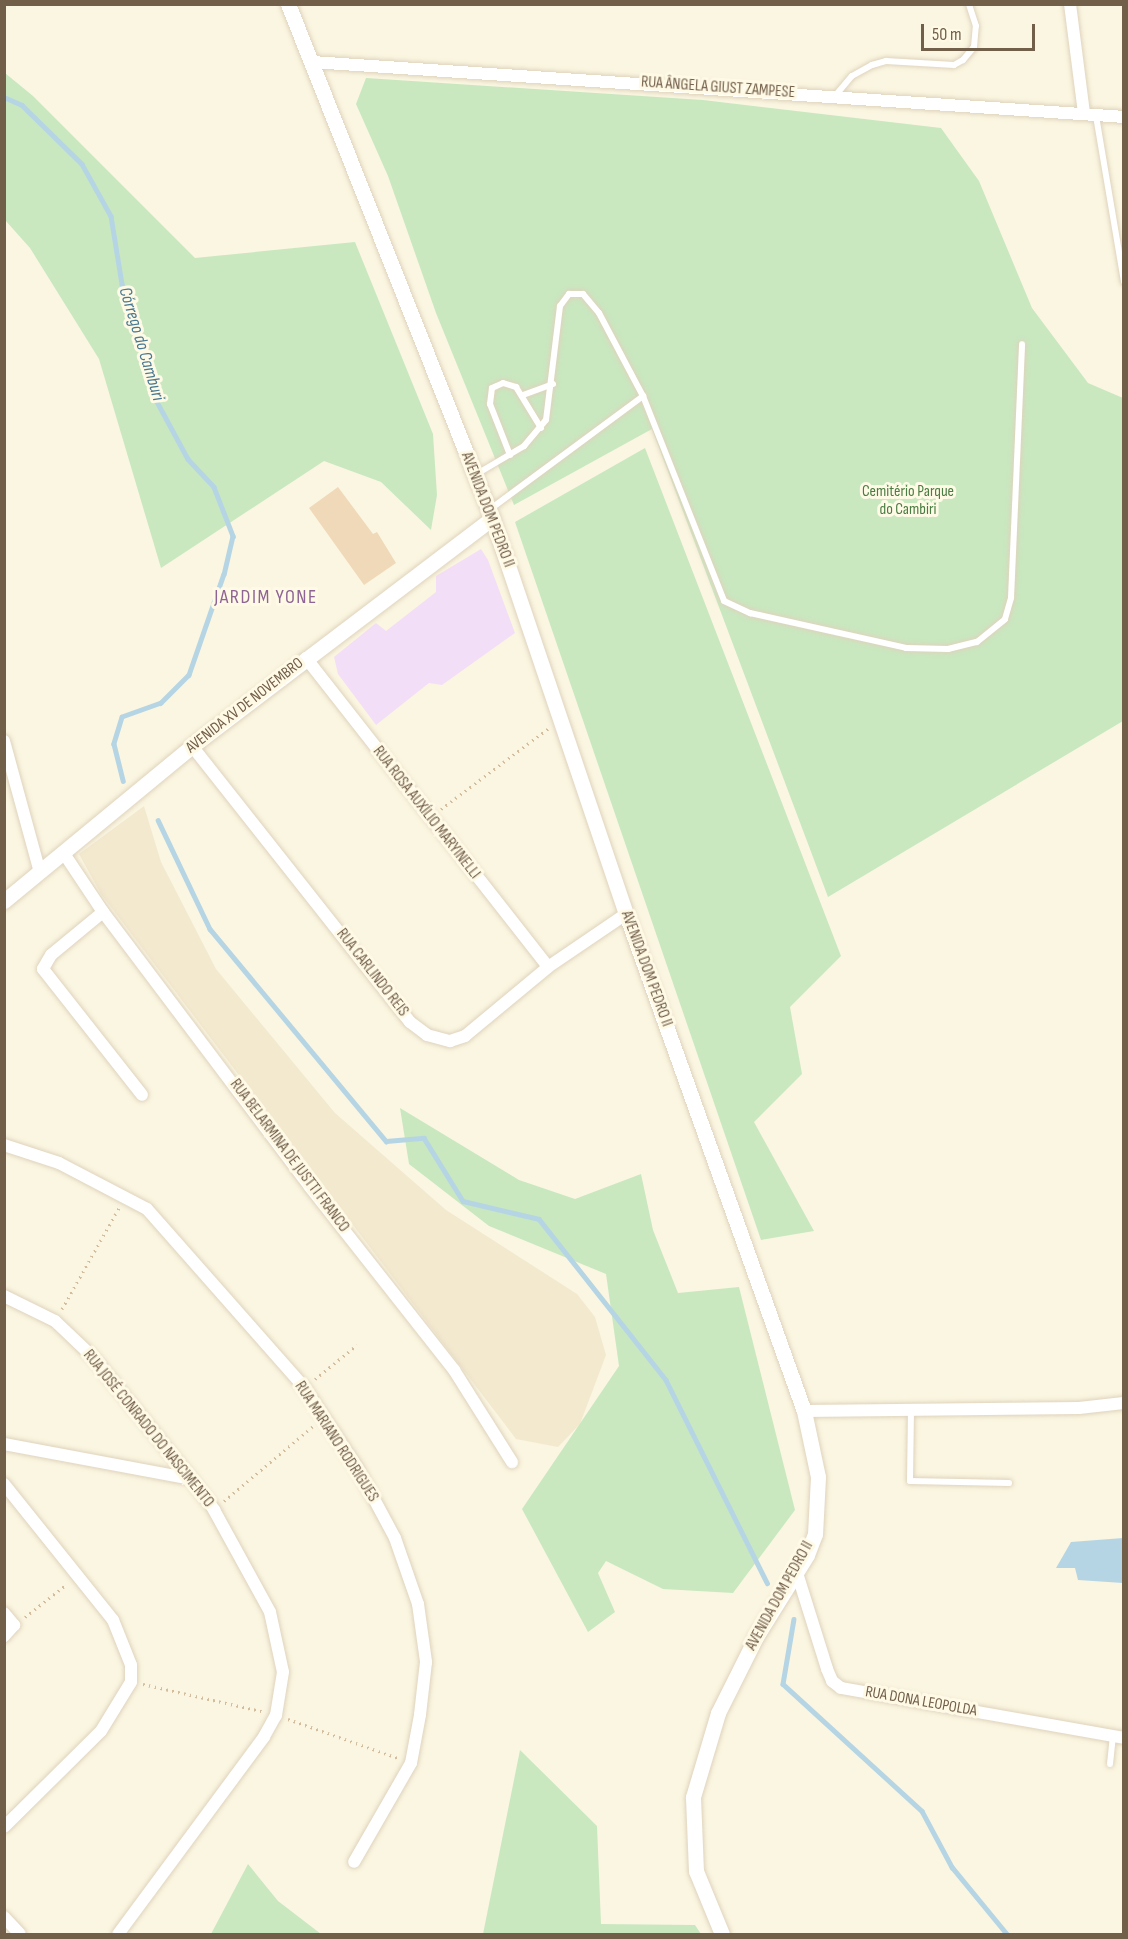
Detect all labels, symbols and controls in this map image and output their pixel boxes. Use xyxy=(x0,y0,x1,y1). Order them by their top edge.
scale bar xyxy=(924,12,1038,50)
text: 50 m xyxy=(932,24,962,45)
street label: RUA ÂNGELA GIUST ZAMPESE xyxy=(640,73,796,103)
water label: Córrego do Camburi xyxy=(113,285,169,403)
street label: AVENIDA DOM PEDRO II xyxy=(456,450,518,570)
park label: Cemitério Parque do Cambiri xyxy=(862,482,954,520)
district label: JARDIM YONE xyxy=(214,585,318,609)
street label: AVENIDA XV DE NOVEMBRO xyxy=(182,654,308,758)
street label: RUA ROSA AUXÍLIO MARYINELLI xyxy=(368,743,484,883)
street label: AVENIDA DOM PEDRO II xyxy=(616,908,676,1030)
street label: RUA CARLINDO REIS xyxy=(332,925,412,1021)
street label: RUA BELARMINA DE JUSTTI FRANCO xyxy=(225,1076,353,1236)
street label: RUA JOSÉ CONRADO DO NASCIMENTO xyxy=(78,1346,218,1512)
street label: RUA MARIANO RODRIGUES xyxy=(290,1378,382,1506)
street label: AVENIDA DOM PEDRO II xyxy=(742,1538,818,1654)
street label: RUA DONA LEOPOLDA xyxy=(864,1683,978,1721)

